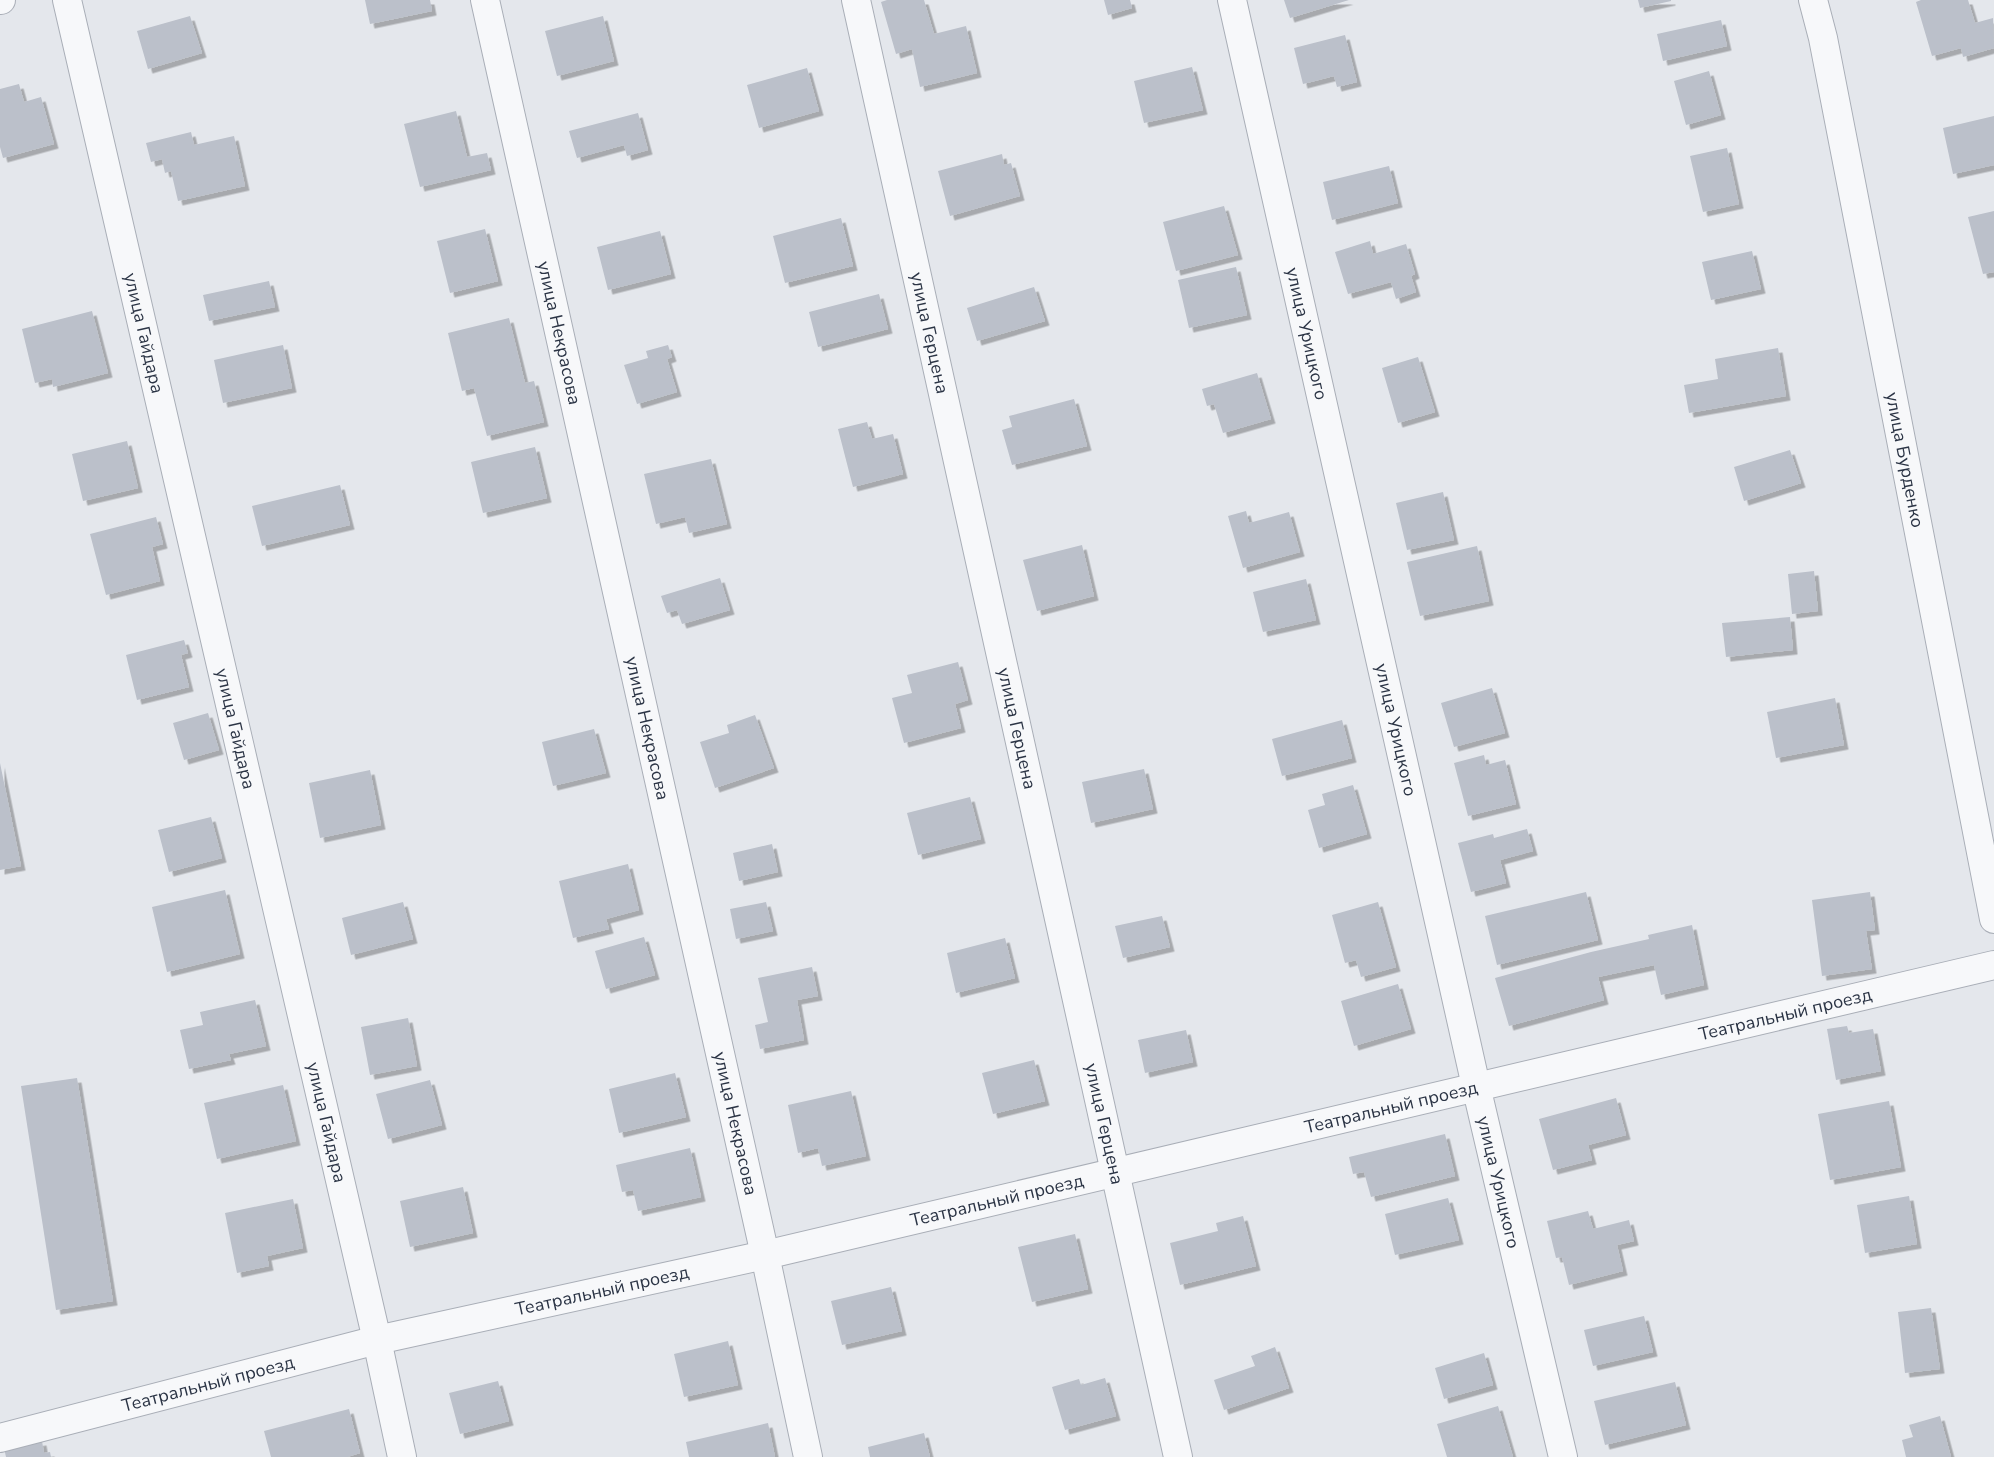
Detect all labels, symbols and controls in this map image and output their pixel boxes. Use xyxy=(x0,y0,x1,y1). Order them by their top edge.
street label: улица Некрасова xyxy=(532,259,587,407)
street label: улица Урицкого xyxy=(1280,265,1334,402)
street label: улица Герцена xyxy=(905,270,955,396)
street label: улица Гайдара xyxy=(119,271,170,396)
street label: улица Бурденко xyxy=(1880,390,1930,530)
street label: улица Некрасова xyxy=(620,654,675,802)
street label: улица Урицкого xyxy=(1369,661,1423,798)
street label: улица Герцена xyxy=(992,665,1042,791)
street label: улица Гайдара xyxy=(210,666,261,791)
street label: Театральный проезд xyxy=(1696,982,1875,1046)
street label: улица Некрасова xyxy=(708,1049,763,1197)
street label: улица Гайдара xyxy=(301,1060,352,1185)
street label: улица Герцена xyxy=(1079,1061,1129,1187)
street label: Театральный проезд xyxy=(1302,1075,1480,1139)
street label: улица Урицкого xyxy=(1471,1114,1526,1251)
street label: Театральный проезд xyxy=(908,1168,1086,1232)
street label: Театральный проезд xyxy=(513,1260,692,1321)
street label: Театральный проезд xyxy=(119,1350,297,1418)

